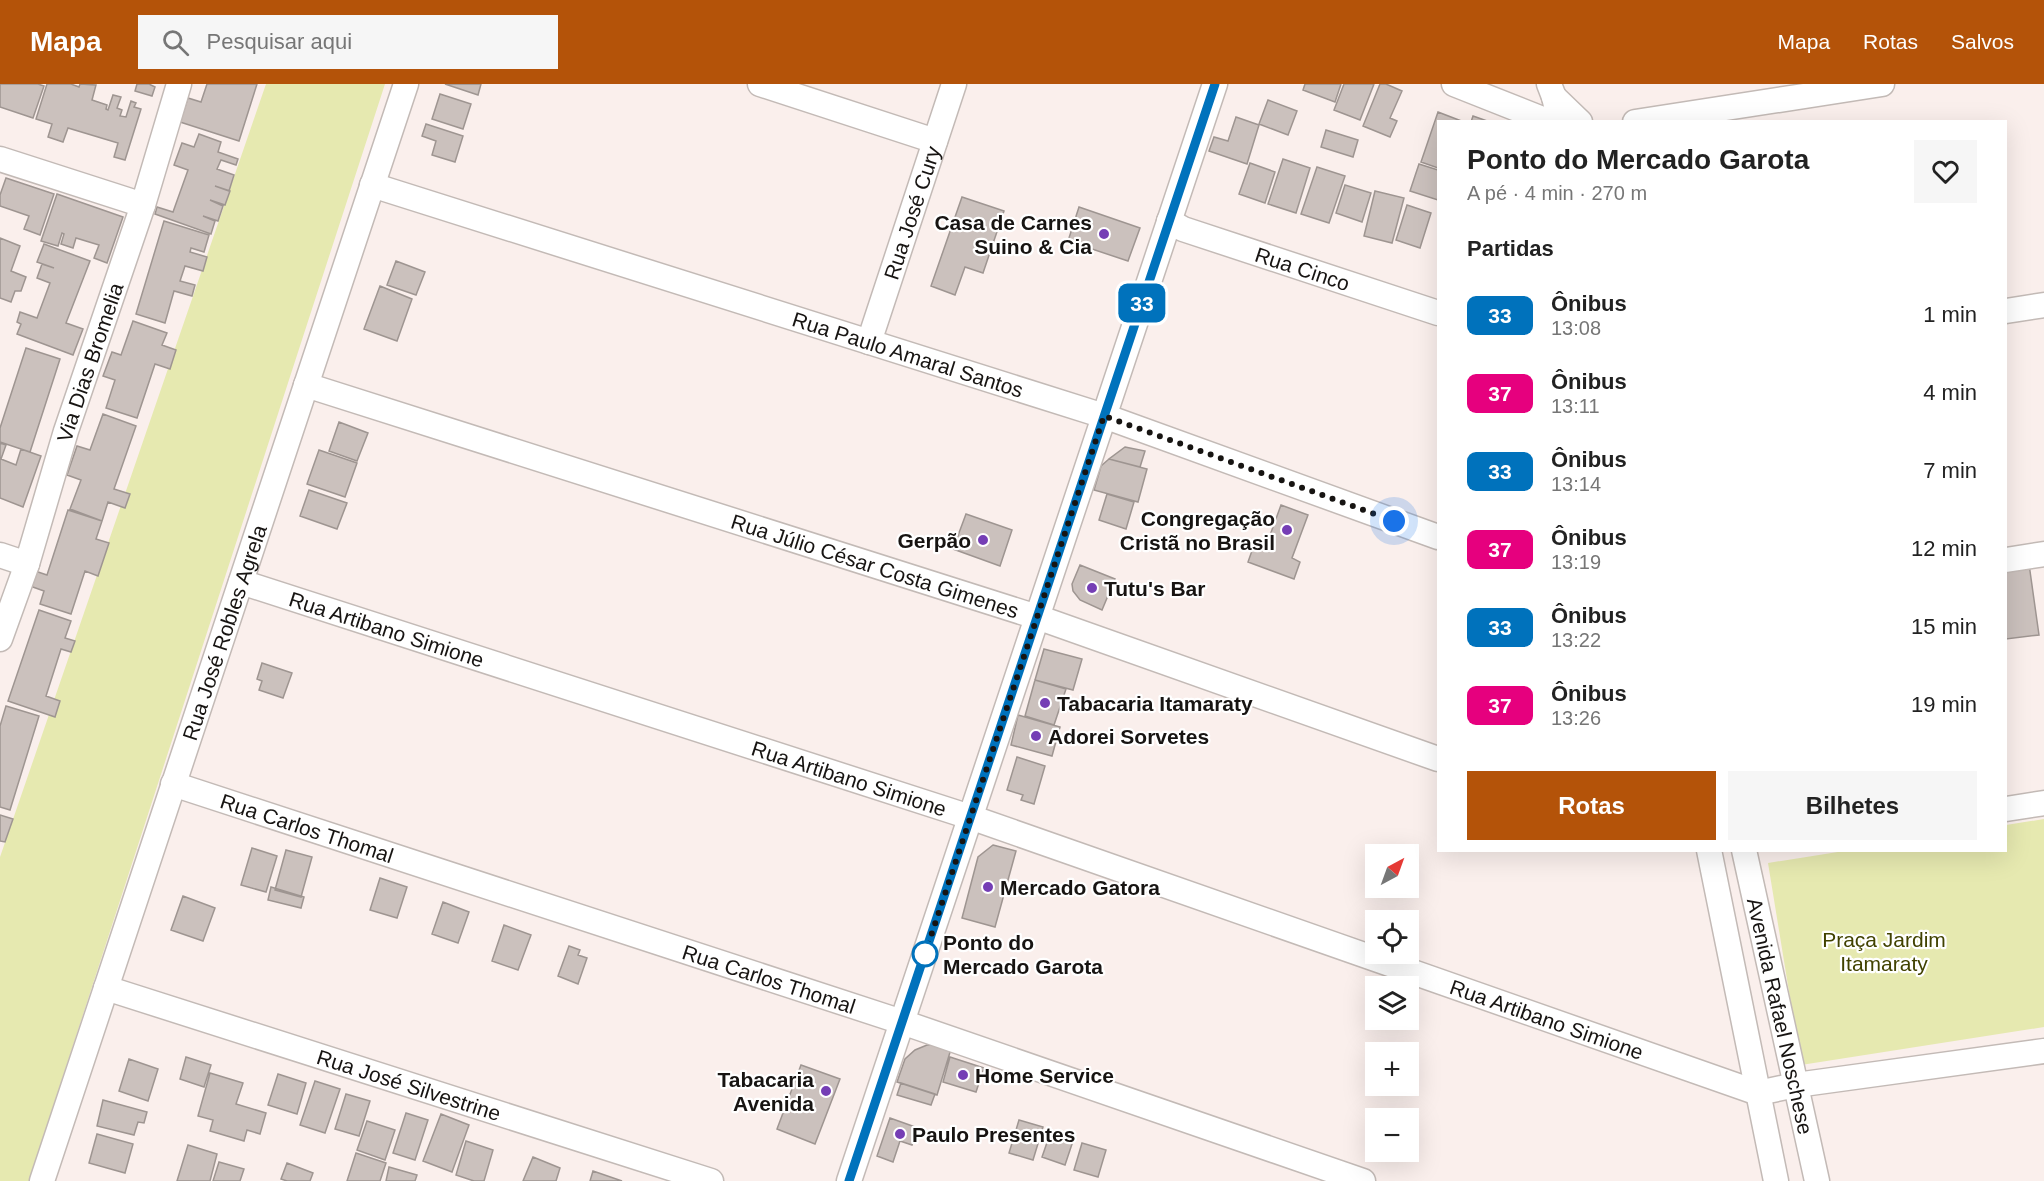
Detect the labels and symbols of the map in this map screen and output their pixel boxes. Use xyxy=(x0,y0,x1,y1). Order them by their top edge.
street label: Rua José Cury xyxy=(879,143,944,282)
place label: Casa de Carnes Suino & Cia xyxy=(934,211,1092,258)
marker: Casa de Carnes Suino & Cia xyxy=(1097,227,1111,241)
street label: Rua Cinco xyxy=(1252,242,1353,295)
street label: Via Dias Bromelia xyxy=(52,279,127,444)
line badge: 33 xyxy=(1115,284,1169,322)
street label: Rua Paulo Amaral Santos xyxy=(790,307,1026,401)
your location xyxy=(1379,506,1409,536)
place label: Congregação Cristã no Brasil xyxy=(1120,507,1275,554)
street label: Rua Júlio César Costa Gimenes xyxy=(729,509,1022,622)
street label: Rua José Robles Agrela xyxy=(178,522,271,743)
marker: Congregação Cristã no Brasil xyxy=(1280,523,1294,537)
place label: Gerpão xyxy=(897,529,971,552)
marker: Gerpão xyxy=(976,533,990,547)
place label: Tutu's Bar xyxy=(1104,577,1205,600)
marker: Tutu's Bar xyxy=(1085,581,1099,595)
street label: Rua Artibano Simione xyxy=(286,587,487,671)
place label: Tabacaria Itamaraty xyxy=(1057,692,1253,715)
marker: Tabacaria Itamaraty xyxy=(1038,696,1052,710)
place label: Adorei Sorvetes xyxy=(1048,725,1209,748)
marker: Adorei Sorvetes xyxy=(1029,729,1043,743)
street label: Rua Artibano Simione xyxy=(749,736,949,820)
street label: Rua Carlos Thomal xyxy=(218,789,396,867)
north arrow xyxy=(1365,844,1419,898)
place label: Mercado Gatora xyxy=(1000,876,1160,899)
marker: Mercado Gatora xyxy=(981,880,995,894)
street label: Avenida Rafael Noschese xyxy=(1743,896,1818,1136)
park label: Praça Jardim Itamaraty xyxy=(1822,928,1946,975)
place label: Ponto do Mercado Garota xyxy=(943,931,1103,978)
street label: Rua Carlos Thomal xyxy=(680,940,858,1018)
marker: Ponto do Mercado Garota xyxy=(912,941,938,967)
street label: Rua Artibano Simione xyxy=(1447,975,1646,1063)
street label: Rua José Silvestrine xyxy=(314,1045,504,1125)
place label: Home Service xyxy=(975,1064,1114,1087)
place label: Tabacaria Avenida xyxy=(718,1068,814,1115)
marker: Home Service xyxy=(956,1068,970,1082)
marker: Tabacaria Avenida xyxy=(819,1084,833,1098)
place label: Paulo Presentes xyxy=(912,1123,1075,1146)
marker: Paulo Presentes xyxy=(893,1127,907,1141)

